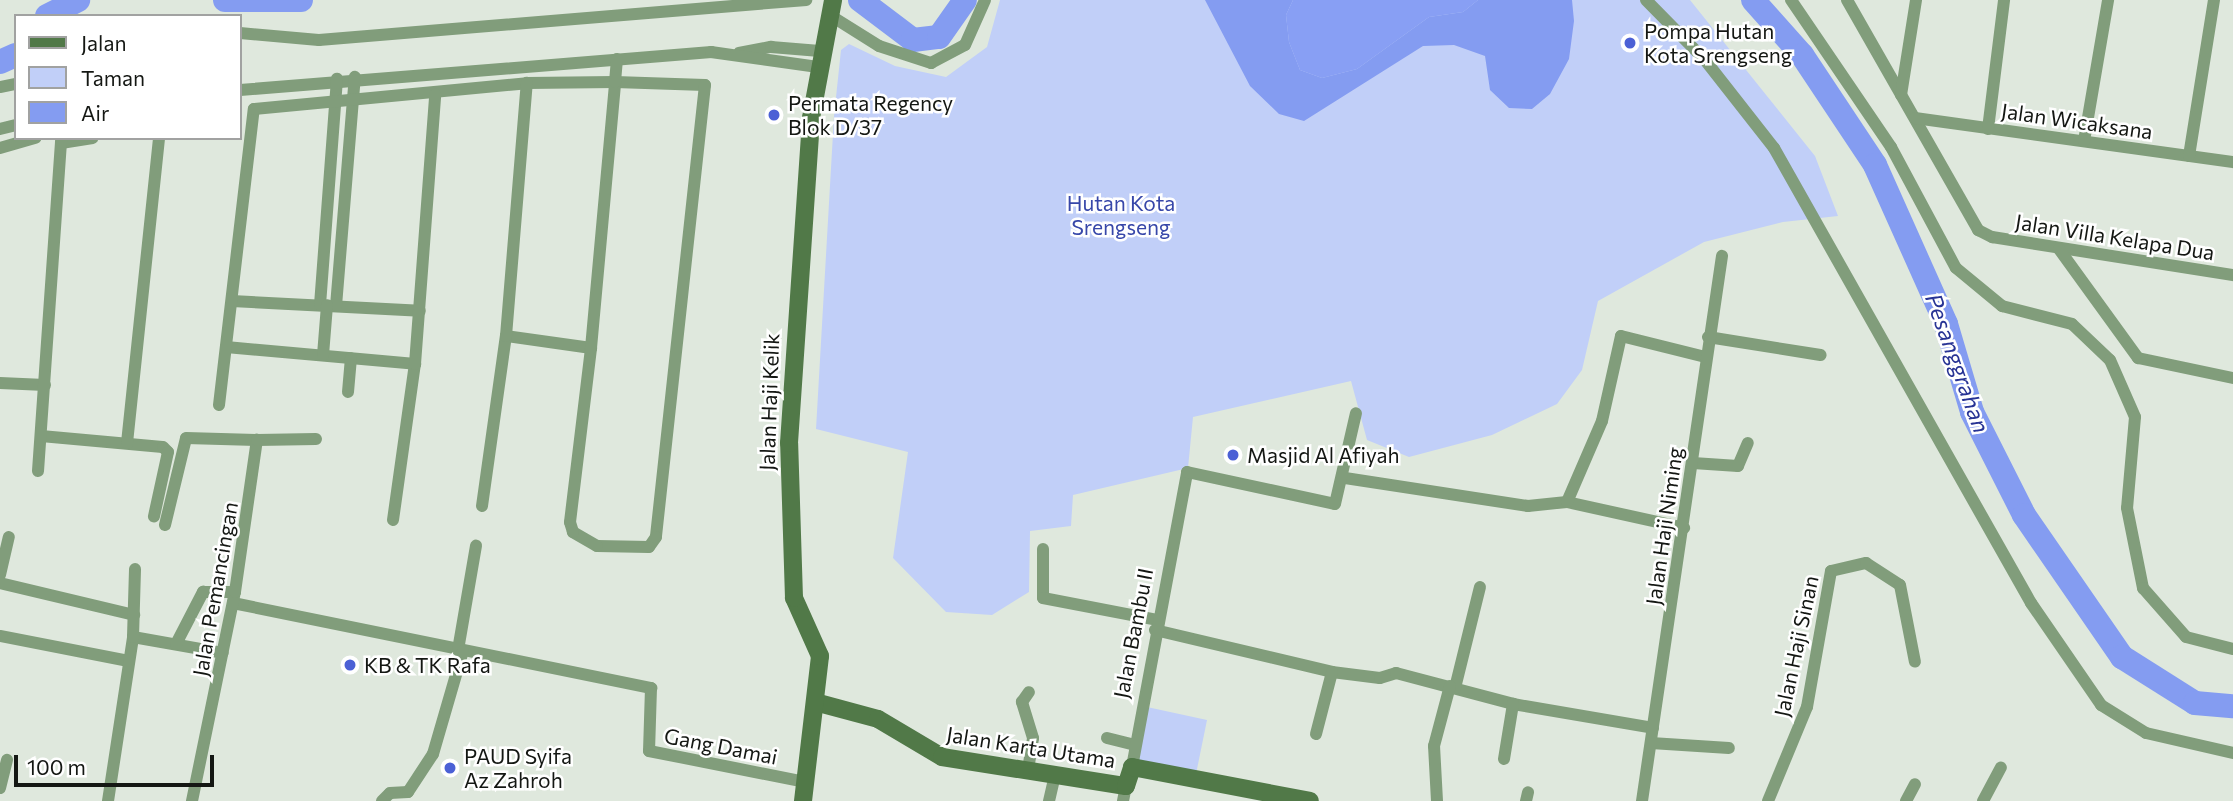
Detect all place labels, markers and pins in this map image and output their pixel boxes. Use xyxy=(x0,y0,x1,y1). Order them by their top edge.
place label: Pompa Hutan Kota Srengseng xyxy=(1644,18,1792,68)
marker: Pompa Hutan Kota Srengseng xyxy=(1622,35,1638,51)
place label: Permata Regency Blok D/37 xyxy=(788,90,953,140)
marker: Permata Regency Blok D/37 xyxy=(766,107,782,123)
place label: Masjid Al Afiyah xyxy=(1247,442,1400,468)
marker: Masjid Al Afiyah xyxy=(1225,447,1241,463)
place label: KB & TK Rafa xyxy=(364,652,491,678)
marker: KB & TK Rafa xyxy=(342,657,358,673)
place label: PAUD Syifa Az Zahroh xyxy=(464,743,572,793)
marker: PAUD Syifa Az Zahroh xyxy=(442,760,458,776)

